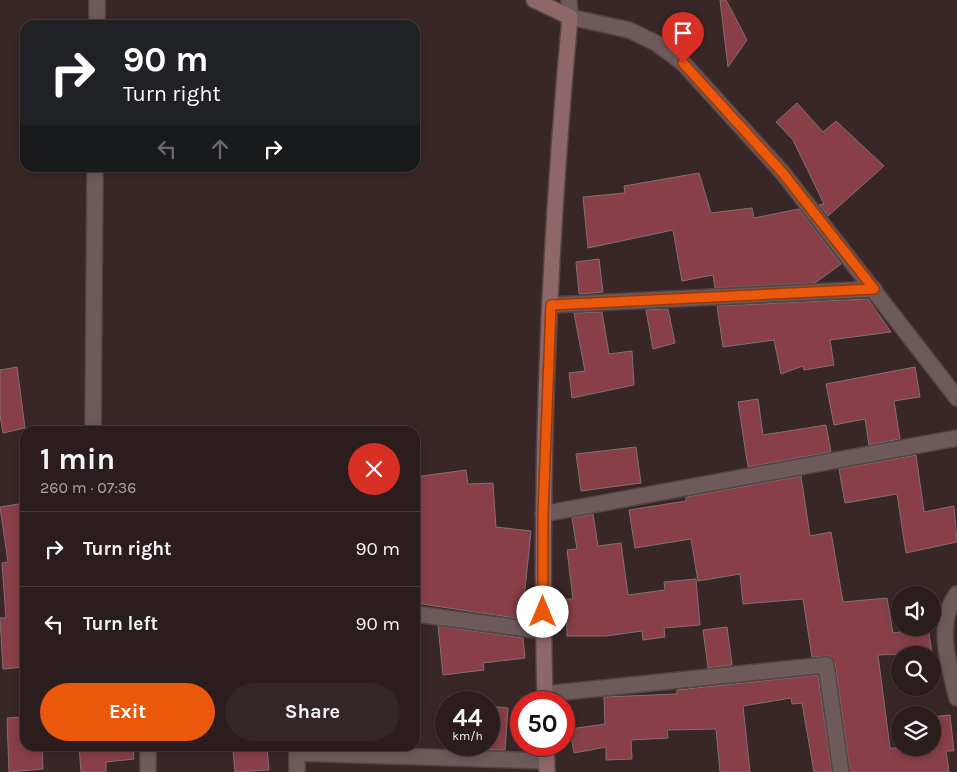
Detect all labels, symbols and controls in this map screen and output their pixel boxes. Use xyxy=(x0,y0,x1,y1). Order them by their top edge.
pin xyxy=(662,12,704,63)
icon: arrive xyxy=(669,19,697,47)
text: 90 m xyxy=(123,39,209,80)
icon: right xyxy=(40,40,105,105)
text: Turn right xyxy=(123,81,221,107)
icon: left xyxy=(153,135,181,163)
icon: ahead xyxy=(206,135,234,163)
icon: right xyxy=(259,135,287,163)
text: 1 min xyxy=(40,441,115,477)
button: close xyxy=(348,443,400,495)
text: 260 m · 07:36 xyxy=(40,478,136,497)
icon: right xyxy=(40,535,68,563)
text: Turn right xyxy=(83,538,172,560)
text: 90 m xyxy=(355,538,400,560)
position arrow xyxy=(516,585,568,637)
map controls xyxy=(891,586,941,756)
button: sound xyxy=(891,586,941,636)
icon: left xyxy=(40,610,68,638)
text: Turn left xyxy=(83,613,158,635)
text: 90 m xyxy=(355,613,400,635)
button: search xyxy=(891,646,941,696)
button: Exit xyxy=(40,683,215,741)
button: Share xyxy=(225,683,400,741)
speed limit sign: 50 xyxy=(510,691,575,756)
text: 44 xyxy=(453,703,482,732)
button: layers xyxy=(891,706,941,756)
text: km/h xyxy=(452,729,483,743)

